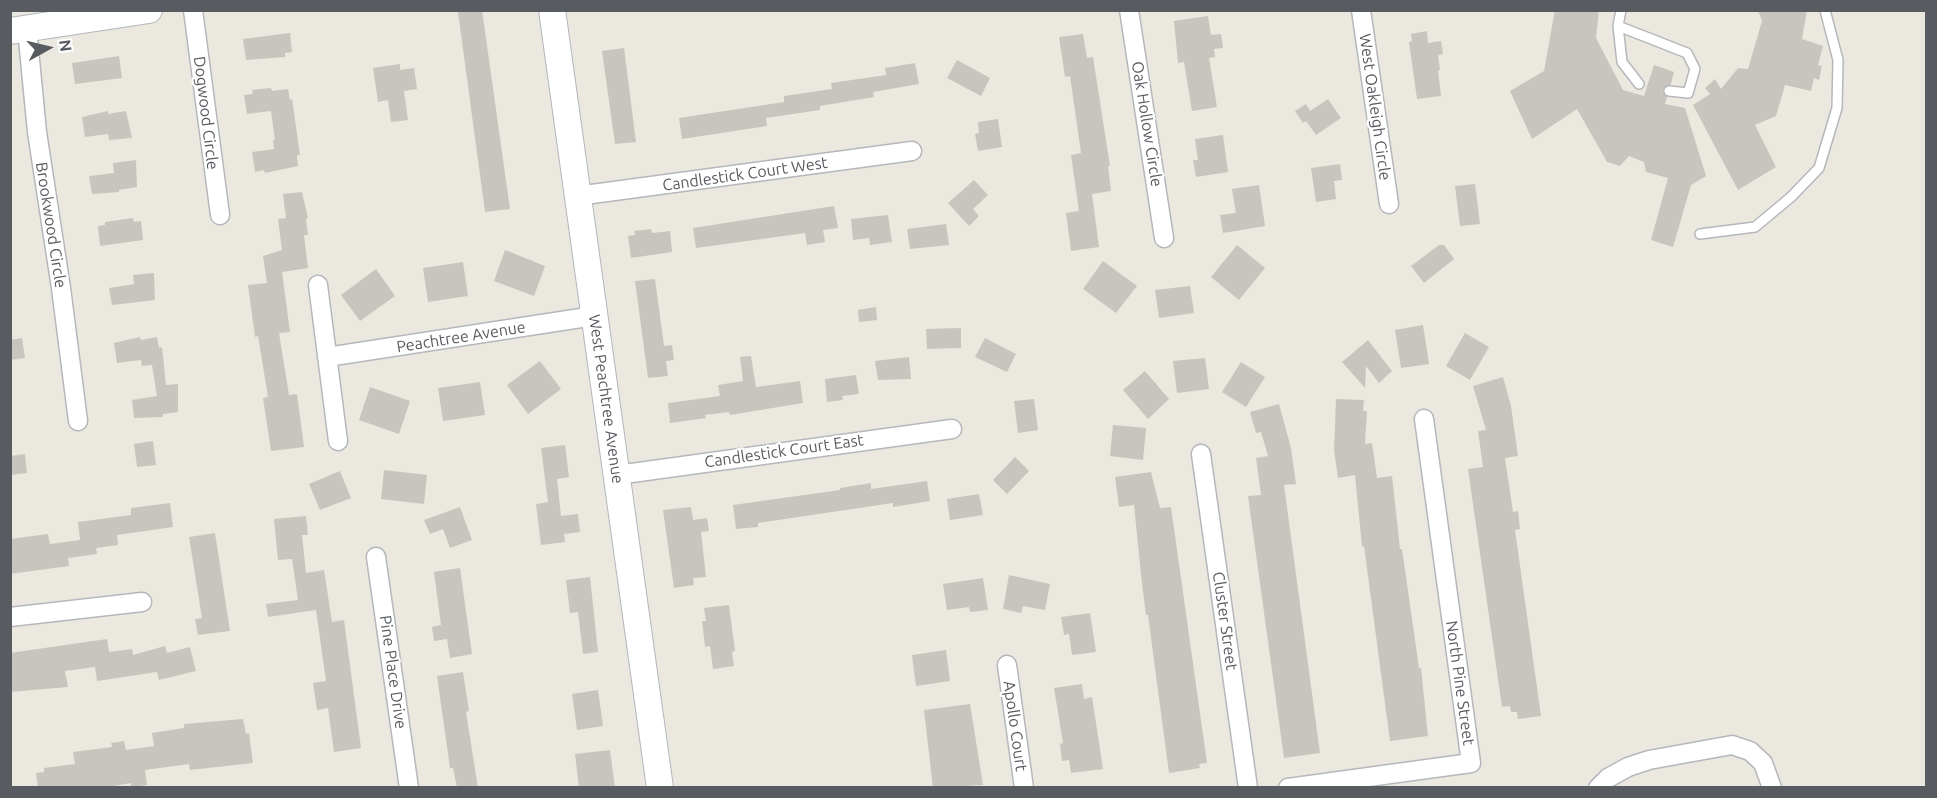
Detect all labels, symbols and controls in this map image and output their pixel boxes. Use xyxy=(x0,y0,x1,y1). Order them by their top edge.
north arrow xyxy=(18,18,78,78)
street label: West Oakleigh Circle xyxy=(1355,32,1395,182)
text: N xyxy=(56,38,76,53)
street label: Dogwood Circle xyxy=(190,55,222,171)
street label: Oak Hollow Circle xyxy=(1128,60,1166,188)
street label: Candlestick Court West xyxy=(661,153,829,195)
street label: Brookwood Circle xyxy=(32,161,70,289)
street label: West Peachtree Avenue xyxy=(585,313,627,485)
street label: Peachtree Avenue xyxy=(395,317,527,357)
street label: Candlestick Court East xyxy=(703,430,865,472)
street label: Cluster Street xyxy=(1209,570,1241,672)
street label: Pine Place Drive xyxy=(376,614,410,730)
street label: North Pine Street xyxy=(1442,619,1478,747)
street label: Apollo Court xyxy=(999,680,1031,772)

